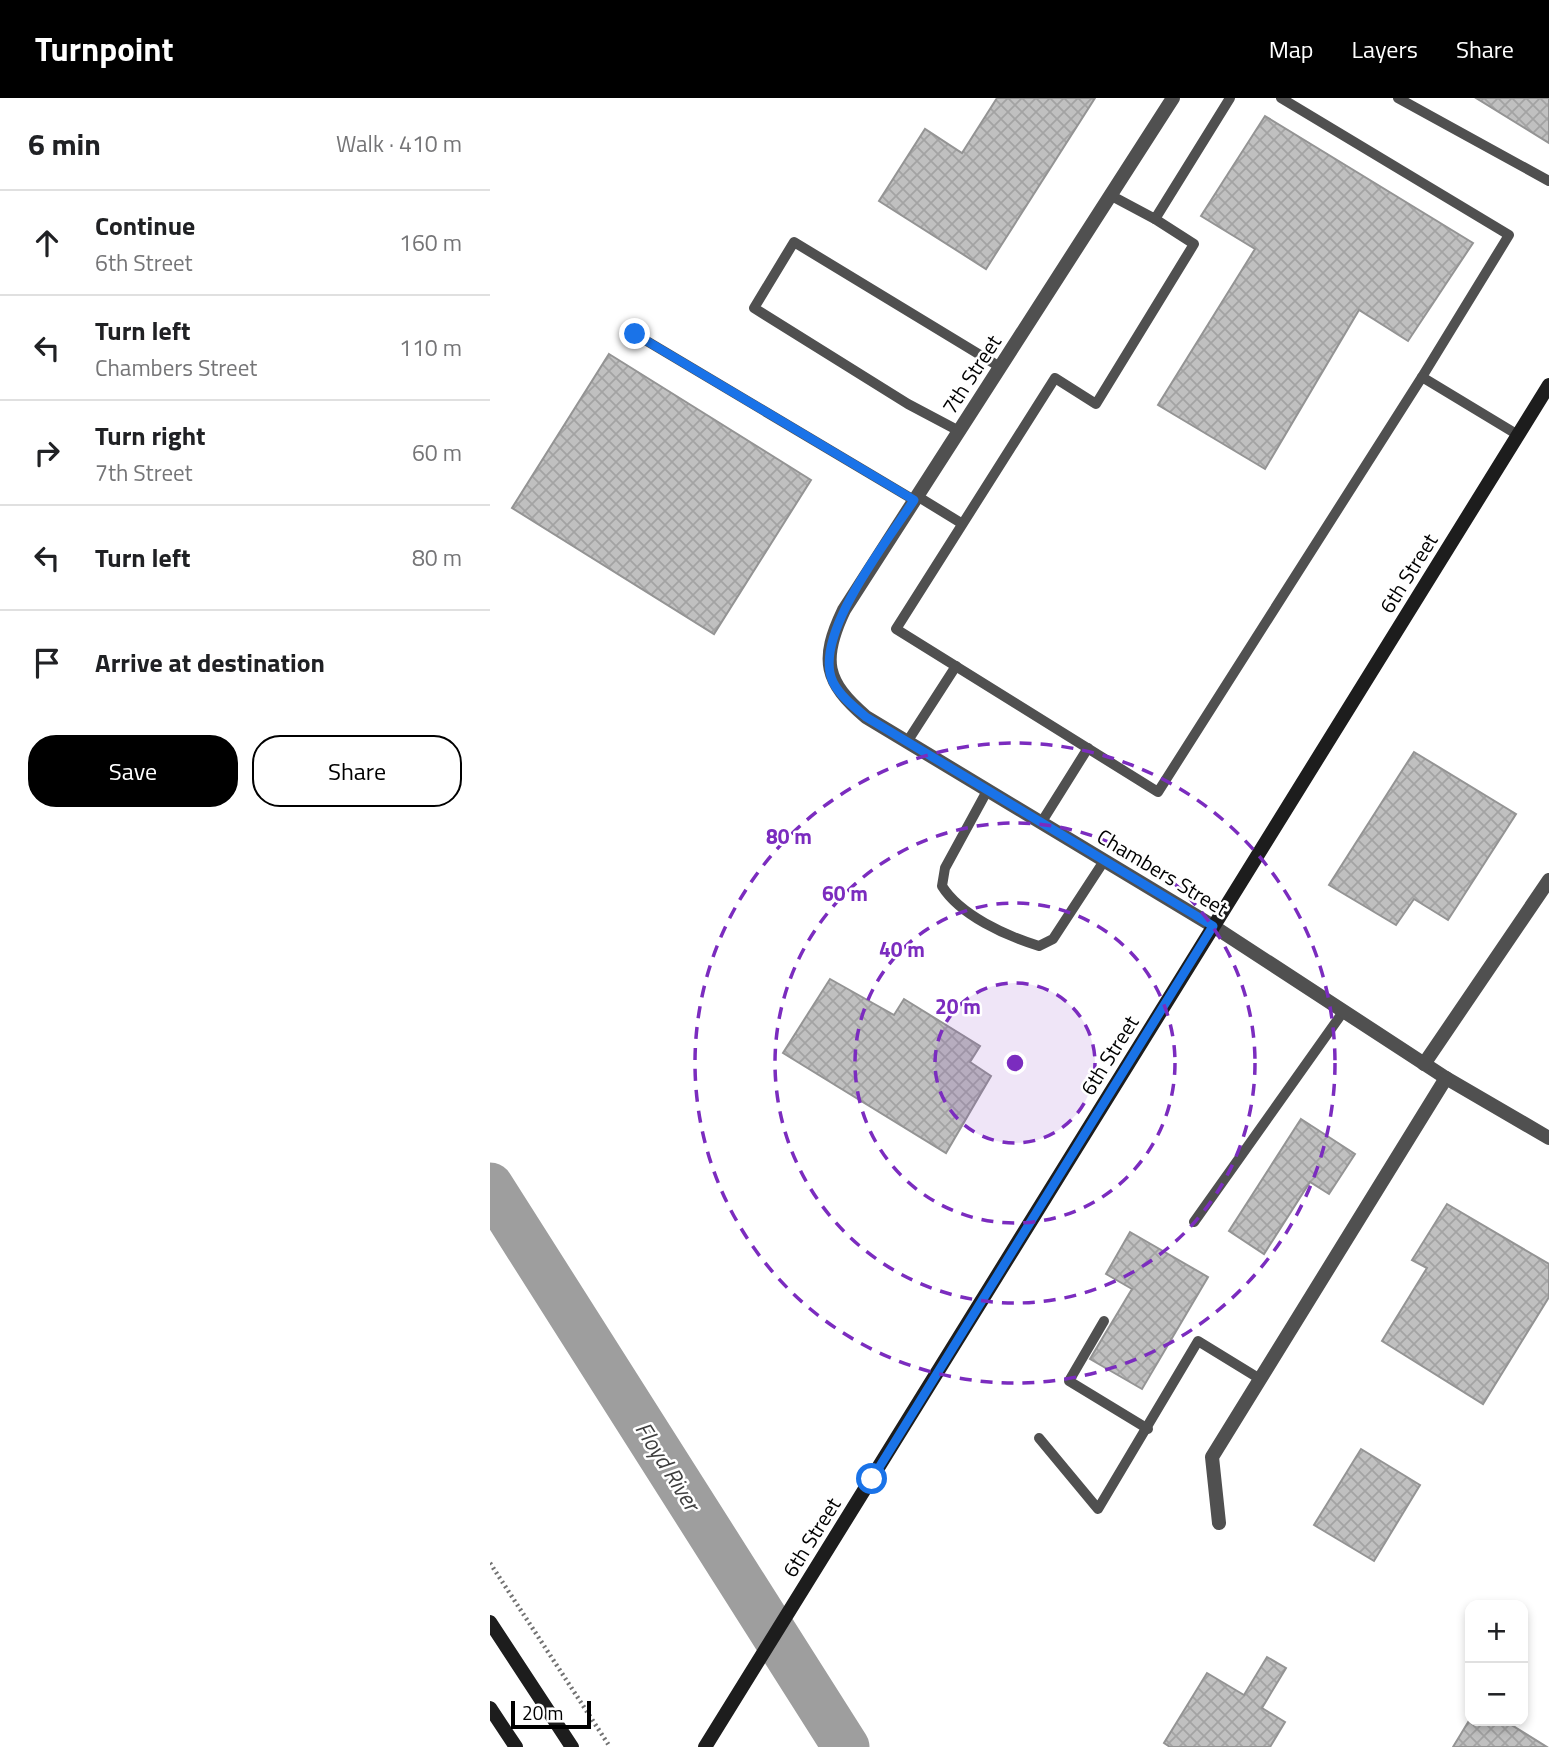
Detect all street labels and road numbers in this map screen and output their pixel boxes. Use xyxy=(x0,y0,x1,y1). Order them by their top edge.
street label: 7th Street xyxy=(933,327,1009,420)
street label: 6th Street xyxy=(1371,526,1446,619)
street label: Chambers Street xyxy=(1091,820,1235,924)
street label: 6th Street xyxy=(1072,1008,1147,1101)
street label: 6th Street xyxy=(774,1490,849,1583)

